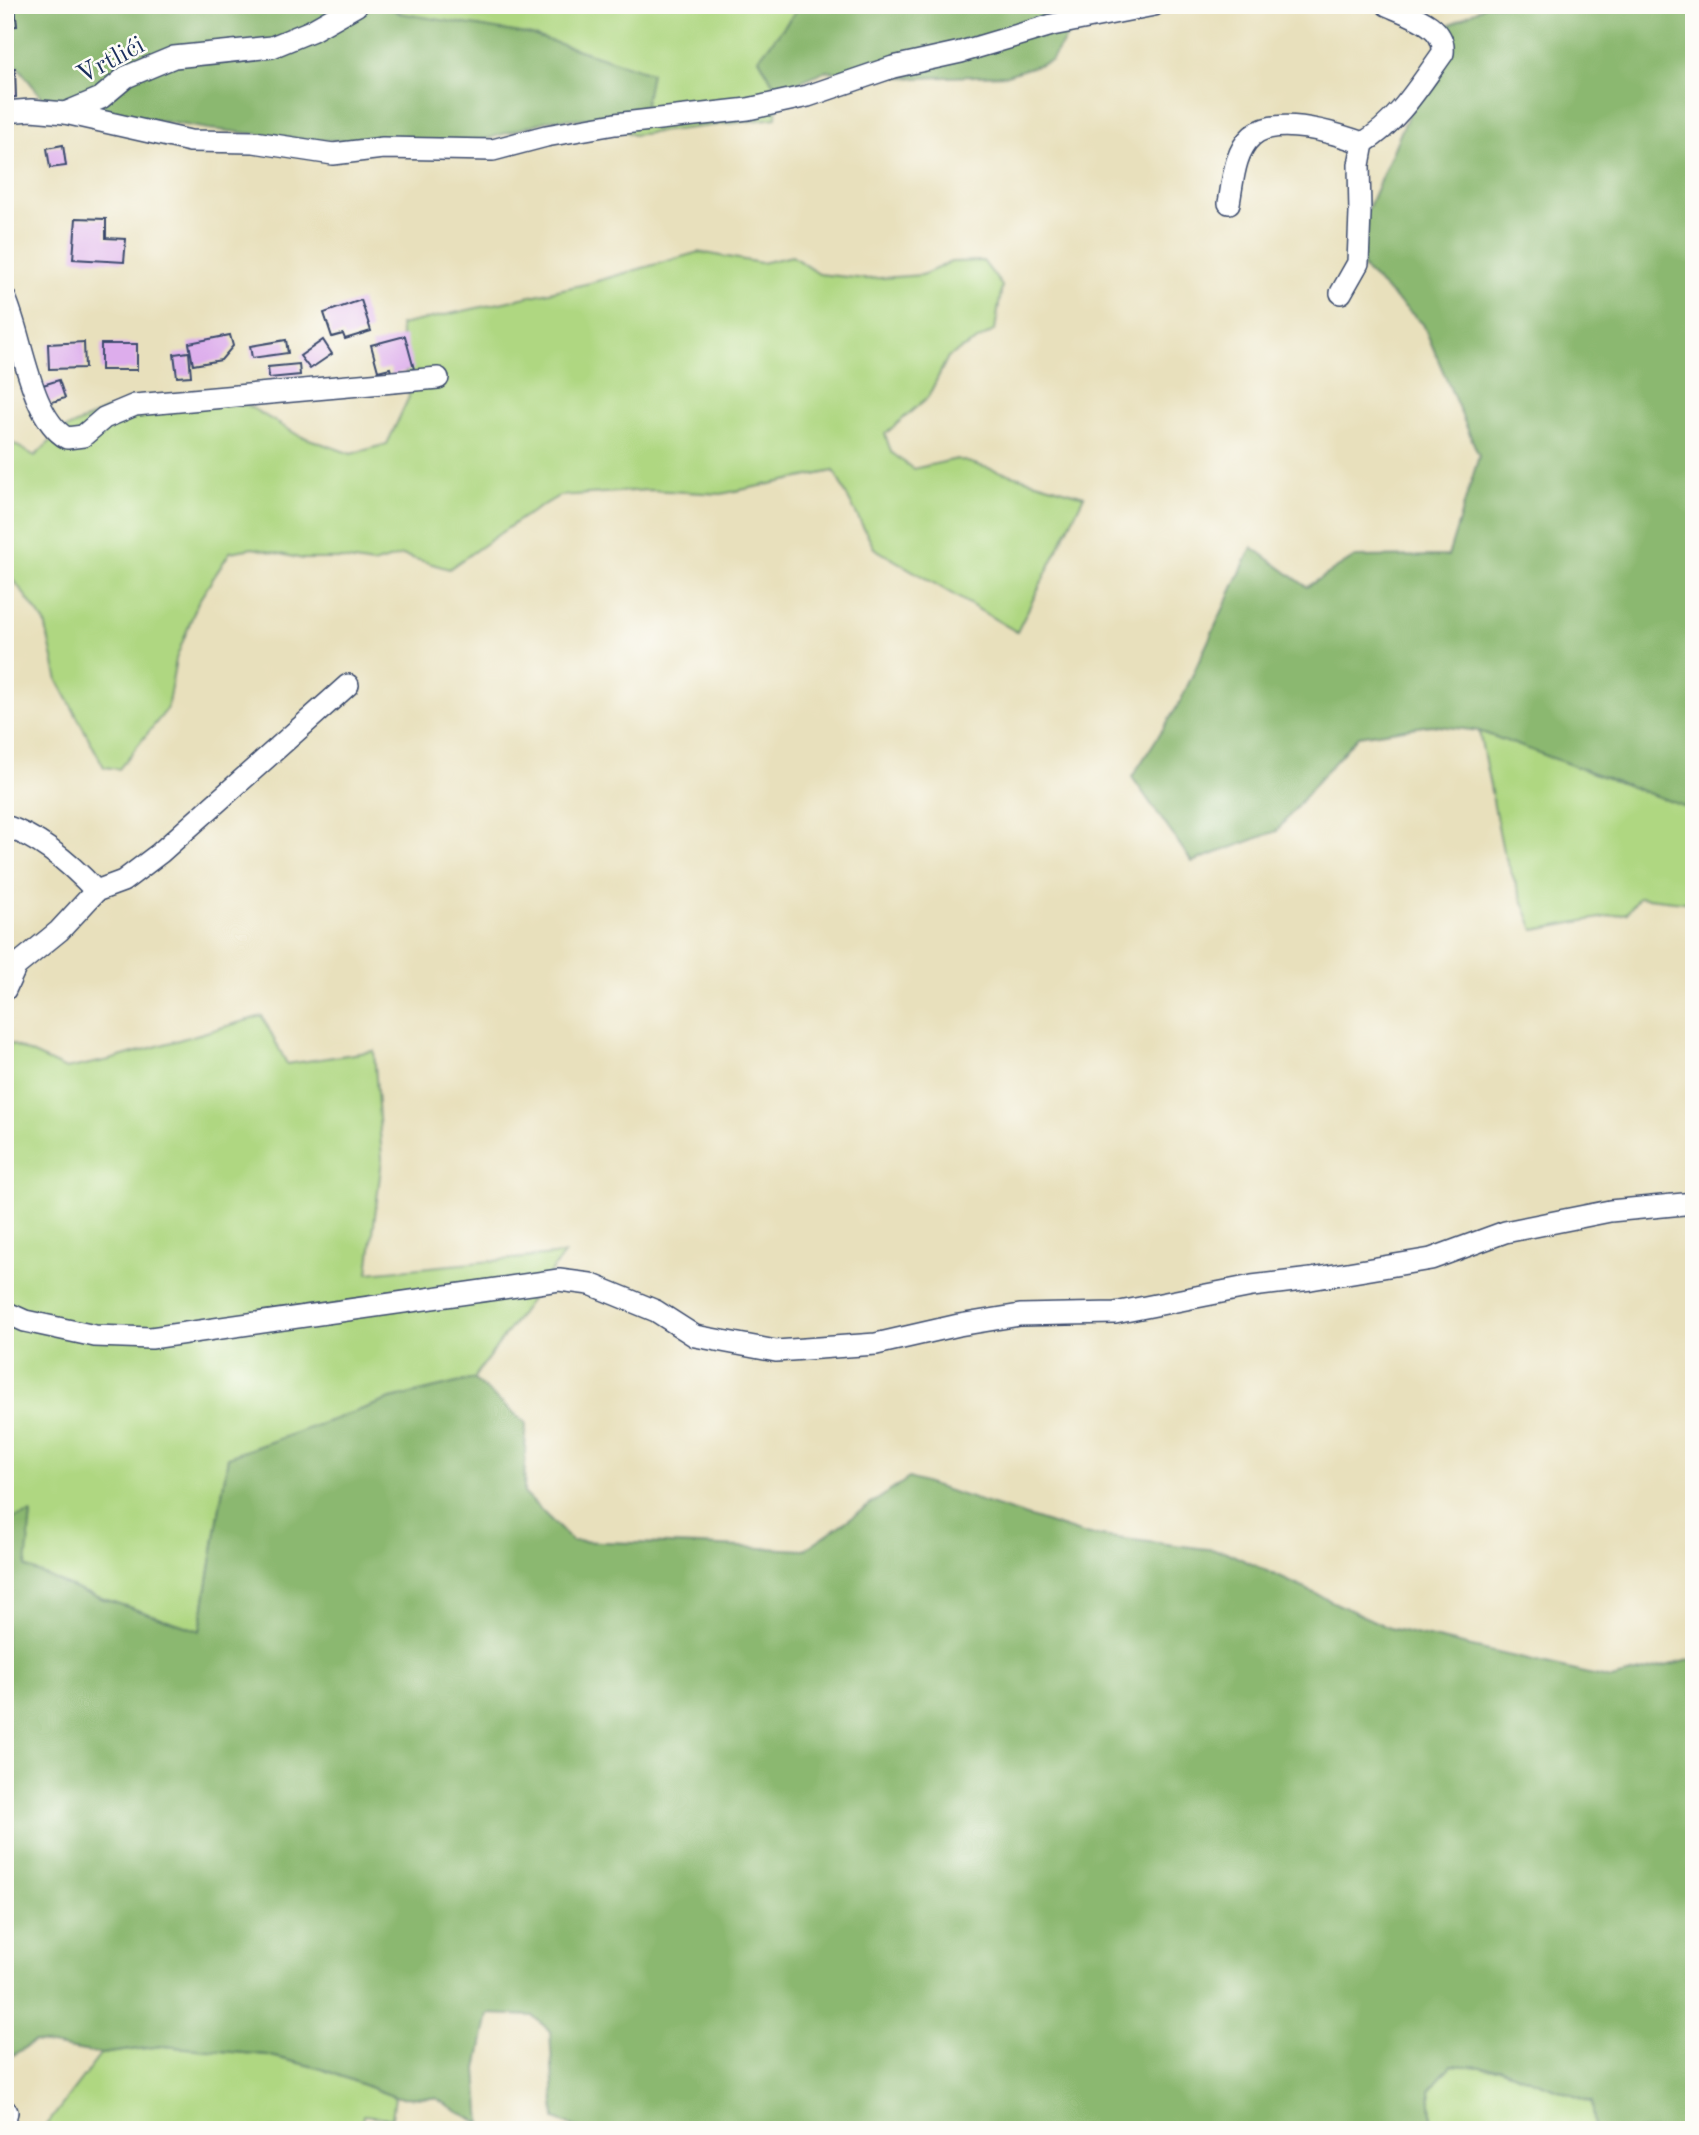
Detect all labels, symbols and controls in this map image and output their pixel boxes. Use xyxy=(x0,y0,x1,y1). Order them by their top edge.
street label: Vrtlići xyxy=(73,32,149,89)

